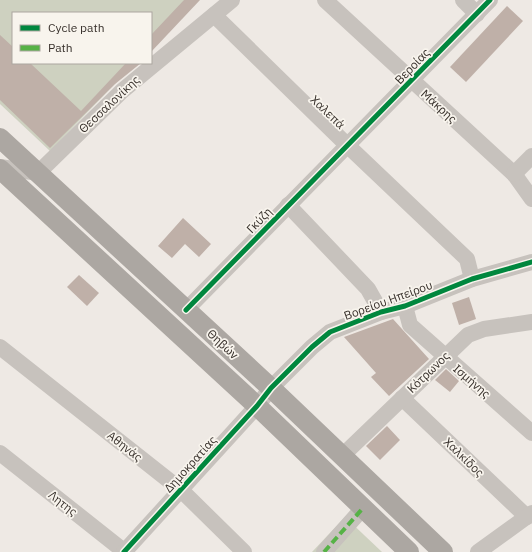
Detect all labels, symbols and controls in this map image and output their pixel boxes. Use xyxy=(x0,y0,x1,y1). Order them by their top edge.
legend xyxy=(12,12,152,64)
text: Cycle path xyxy=(48,20,105,35)
text: Path xyxy=(48,40,73,55)
street label: Βεροίας xyxy=(391,45,433,87)
street label: Θεσσαλονίκης xyxy=(75,72,143,136)
street label: Μάκρης xyxy=(418,86,460,126)
street label: Χαλεπά xyxy=(308,92,349,132)
street label: Γκύζη xyxy=(243,204,275,236)
street label: Βορείου Ηπείρου xyxy=(342,277,434,323)
street label: Θηβών xyxy=(204,326,242,362)
street label: Κότρωνος xyxy=(404,348,453,396)
street label: Ισμήνης xyxy=(450,361,494,401)
street label: Αθηνάς xyxy=(104,428,146,464)
street label: Δημοκρατίας xyxy=(160,432,220,496)
street label: Χαλκίδος xyxy=(441,434,487,480)
street label: Λητης xyxy=(46,487,81,519)

